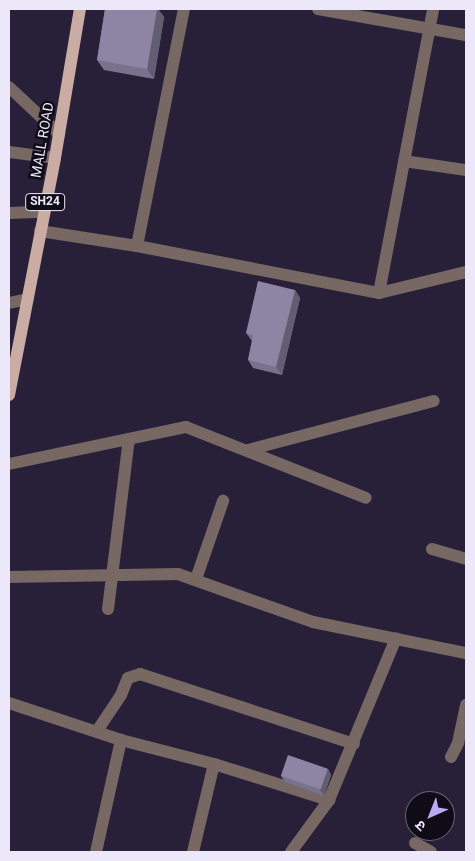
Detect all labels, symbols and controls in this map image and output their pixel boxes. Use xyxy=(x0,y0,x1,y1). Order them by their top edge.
street label: MALL ROAD xyxy=(27,101,57,179)
road number: SH24 xyxy=(25,192,65,212)
north arrow xyxy=(405,791,455,841)
text: उ xyxy=(412,817,429,835)

